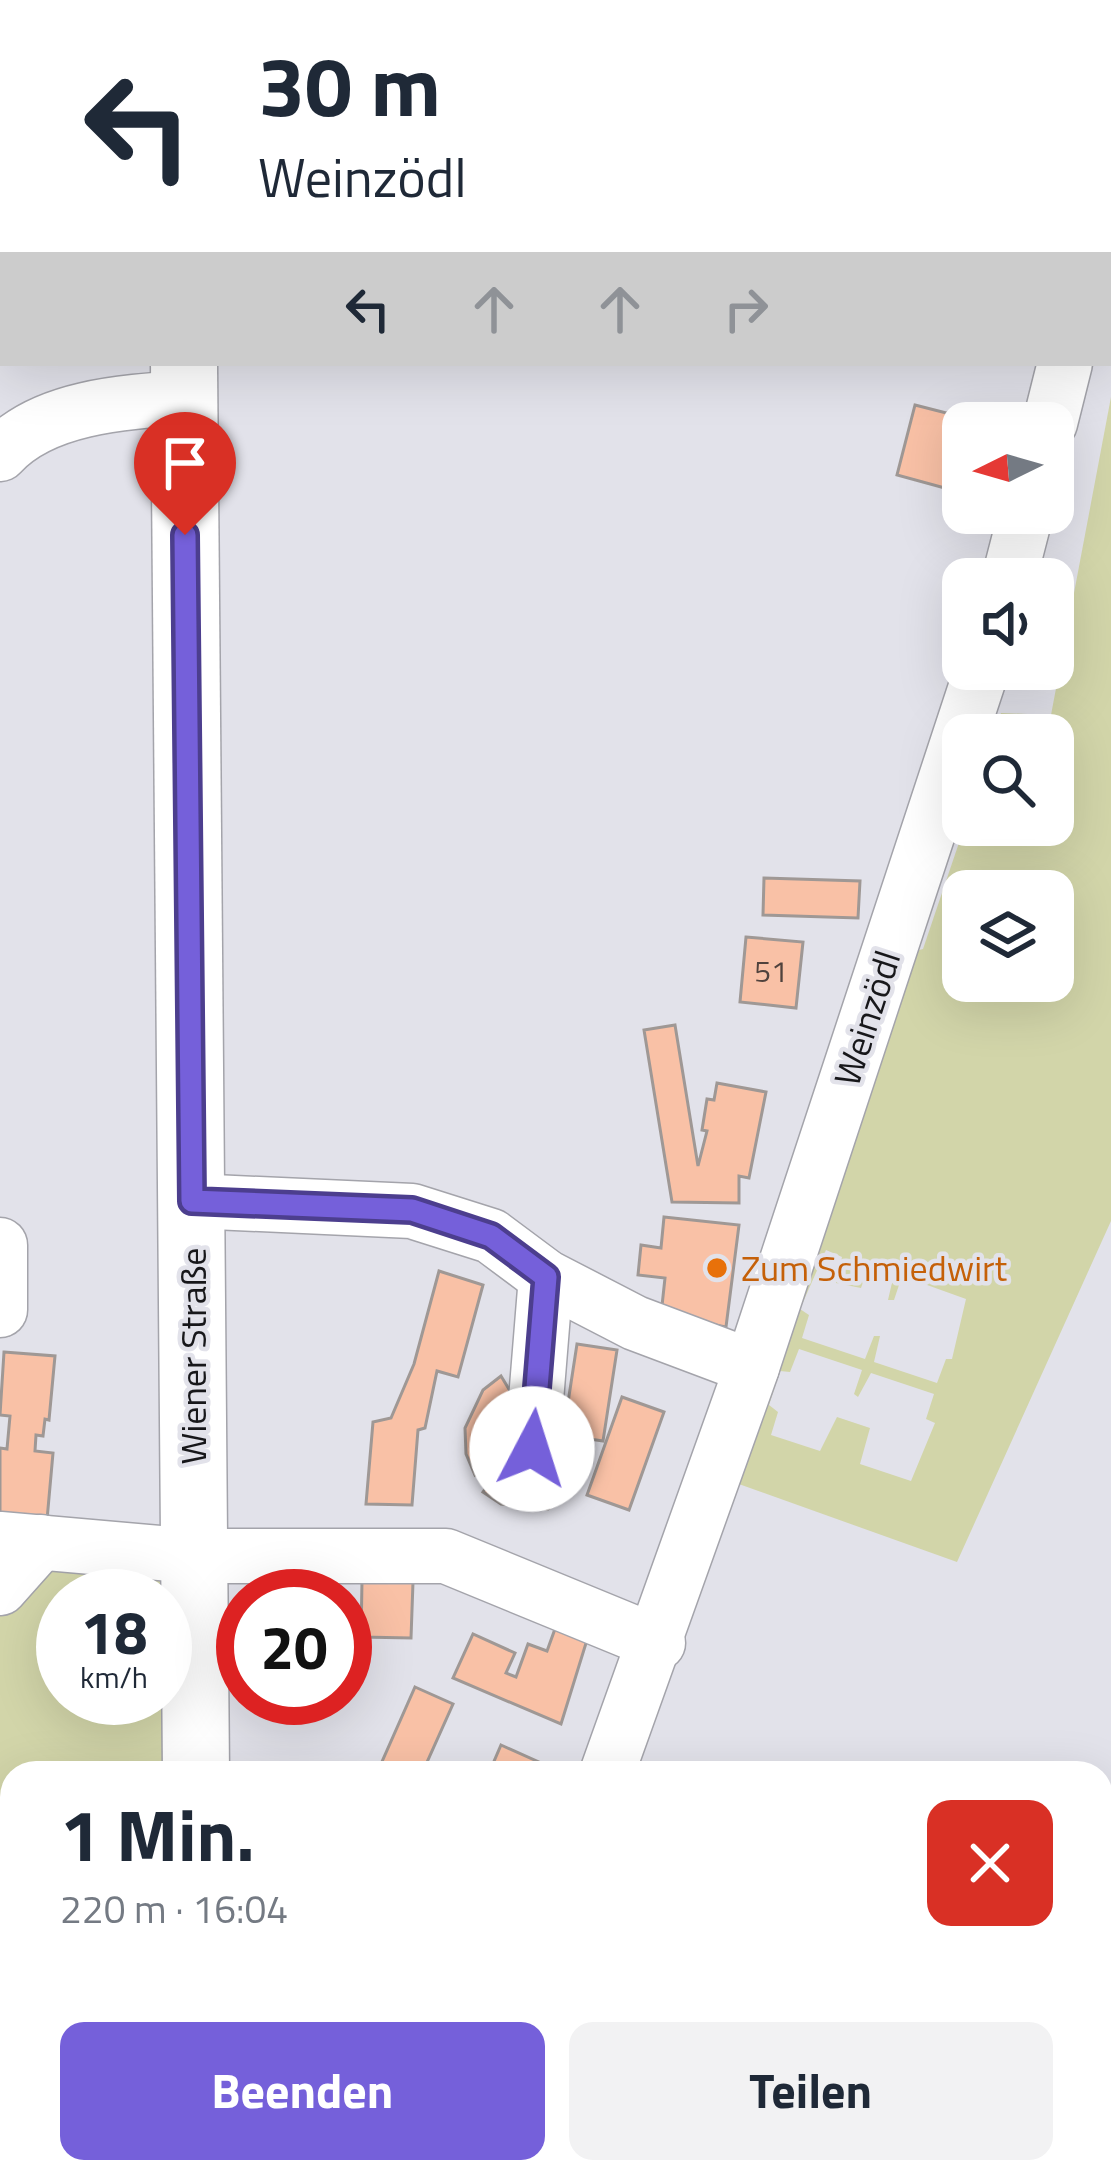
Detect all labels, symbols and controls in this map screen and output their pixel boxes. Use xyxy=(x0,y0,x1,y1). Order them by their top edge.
text: 30 m xyxy=(258,21,441,149)
icon: left xyxy=(60,48,216,204)
text: Weinzödl xyxy=(258,136,467,218)
icon: left xyxy=(335,276,401,342)
icon: ahead xyxy=(461,276,527,342)
icon: ahead xyxy=(587,276,653,342)
icon: right xyxy=(713,276,779,342)
north arrow xyxy=(942,402,1074,534)
map controls xyxy=(942,402,1074,1002)
pin xyxy=(134,412,236,535)
icon: arrive xyxy=(152,430,218,496)
button: sound xyxy=(942,558,1074,690)
button: search xyxy=(942,714,1074,846)
button: layers xyxy=(942,870,1074,1002)
street label: Weinzödl xyxy=(819,943,914,1093)
house number: 51 xyxy=(754,948,788,994)
place label: Zum Schmiedwirt xyxy=(741,1240,1008,1295)
street label: Wiener Straße xyxy=(165,1247,220,1465)
marker: Zum Schmiedwirt xyxy=(704,1255,730,1281)
position arrow xyxy=(469,1386,595,1512)
speed limit sign: 20 xyxy=(216,1569,372,1725)
text: 18 xyxy=(80,1586,148,1677)
text: km/h xyxy=(80,1654,148,1700)
text: 1 Min. xyxy=(60,1779,255,1889)
button: close xyxy=(927,1800,1053,1926)
text: 220 m · 16:04 xyxy=(60,1879,288,1938)
button: Beenden xyxy=(60,2022,545,2160)
button: Teilen xyxy=(569,2022,1053,2160)

